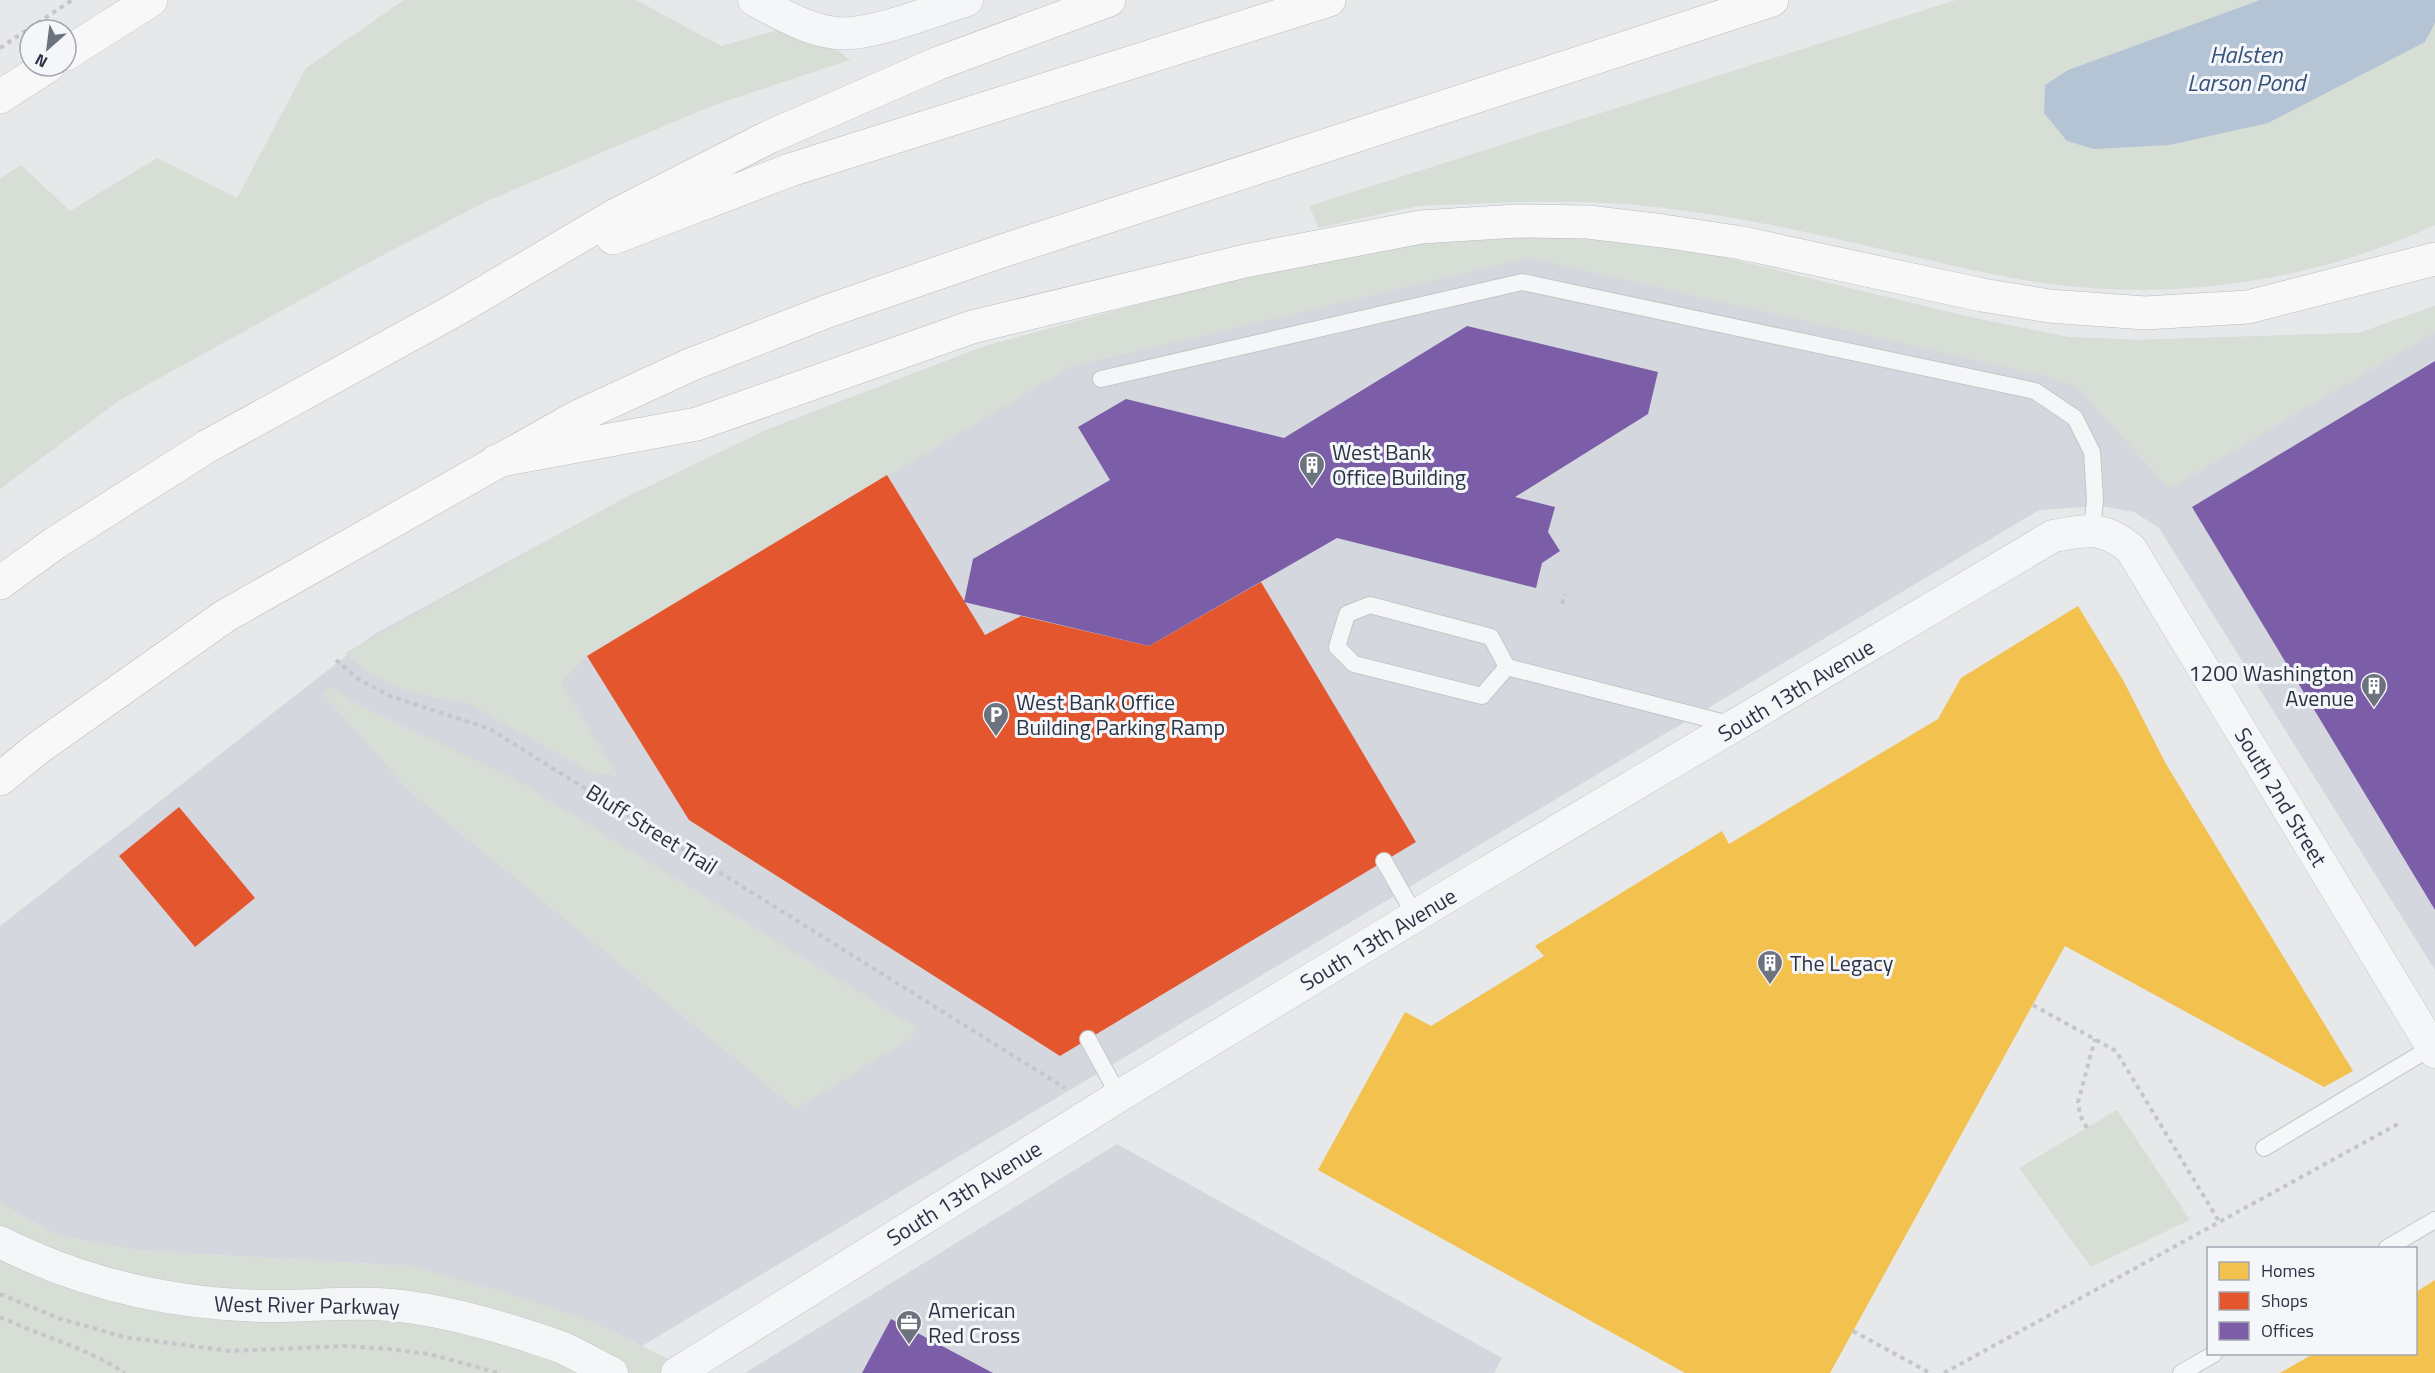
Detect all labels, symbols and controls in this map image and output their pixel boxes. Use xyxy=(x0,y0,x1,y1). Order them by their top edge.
north arrow xyxy=(18,18,78,78)
water label: Halsten Larson Pond xyxy=(2187,36,2308,100)
text: N xyxy=(30,48,51,74)
place label: West Bank Office Building xyxy=(1332,435,1466,494)
building icon: West Bank Office Building xyxy=(1297,450,1327,488)
street label: South 13th Avenue xyxy=(1711,630,1881,750)
place label: 1200 Washington Avenue xyxy=(2189,656,2354,715)
building icon: 1200 Washington Avenue xyxy=(2359,671,2389,709)
place label: West Bank Office Building Parking Ramp xyxy=(1016,685,1225,744)
parking icon: West Bank Office Building Parking Ramp xyxy=(981,700,1011,738)
street label: South 2nd Street xyxy=(2226,721,2336,873)
street label: Bluff Street Trail xyxy=(580,775,724,883)
street label: South 13th Avenue xyxy=(1293,879,1463,999)
place label: The Legacy xyxy=(1790,946,1894,980)
building icon: The Legacy xyxy=(1755,948,1785,986)
street label: South 13th Avenue xyxy=(880,1132,1048,1254)
legend xyxy=(2207,1247,2417,1355)
text: Homes xyxy=(2261,1257,2315,1284)
street label: West River Parkway xyxy=(214,1286,400,1324)
text: Shops xyxy=(2261,1287,2308,1314)
place label: American Red Cross xyxy=(928,1293,1020,1352)
office icon: American Red Cross xyxy=(894,1308,924,1346)
text: Offices xyxy=(2261,1317,2314,1344)

